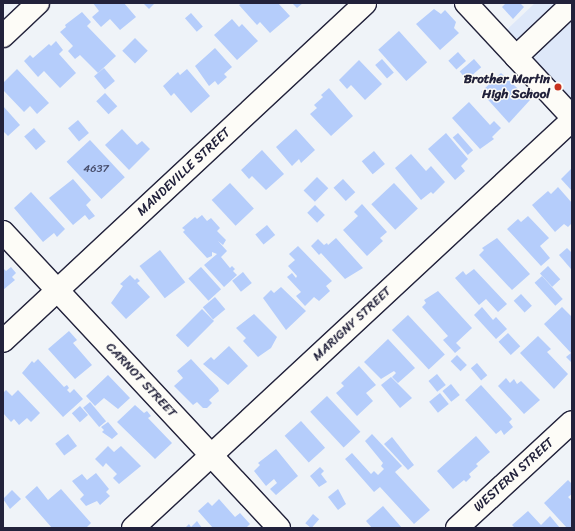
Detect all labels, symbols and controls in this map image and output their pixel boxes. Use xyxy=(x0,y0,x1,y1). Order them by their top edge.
place label: Brother Martin High School xyxy=(463,72,550,103)
marker: Brother Martin High School xyxy=(553,82,563,92)
street label: MANDEVILLE STREET xyxy=(134,125,234,219)
house number: 4637 xyxy=(83,162,109,176)
street label: MARIGNY STREET xyxy=(309,283,395,365)
street label: CARNOT STREET xyxy=(102,339,180,421)
street label: WESTERN STREET xyxy=(470,434,558,516)

